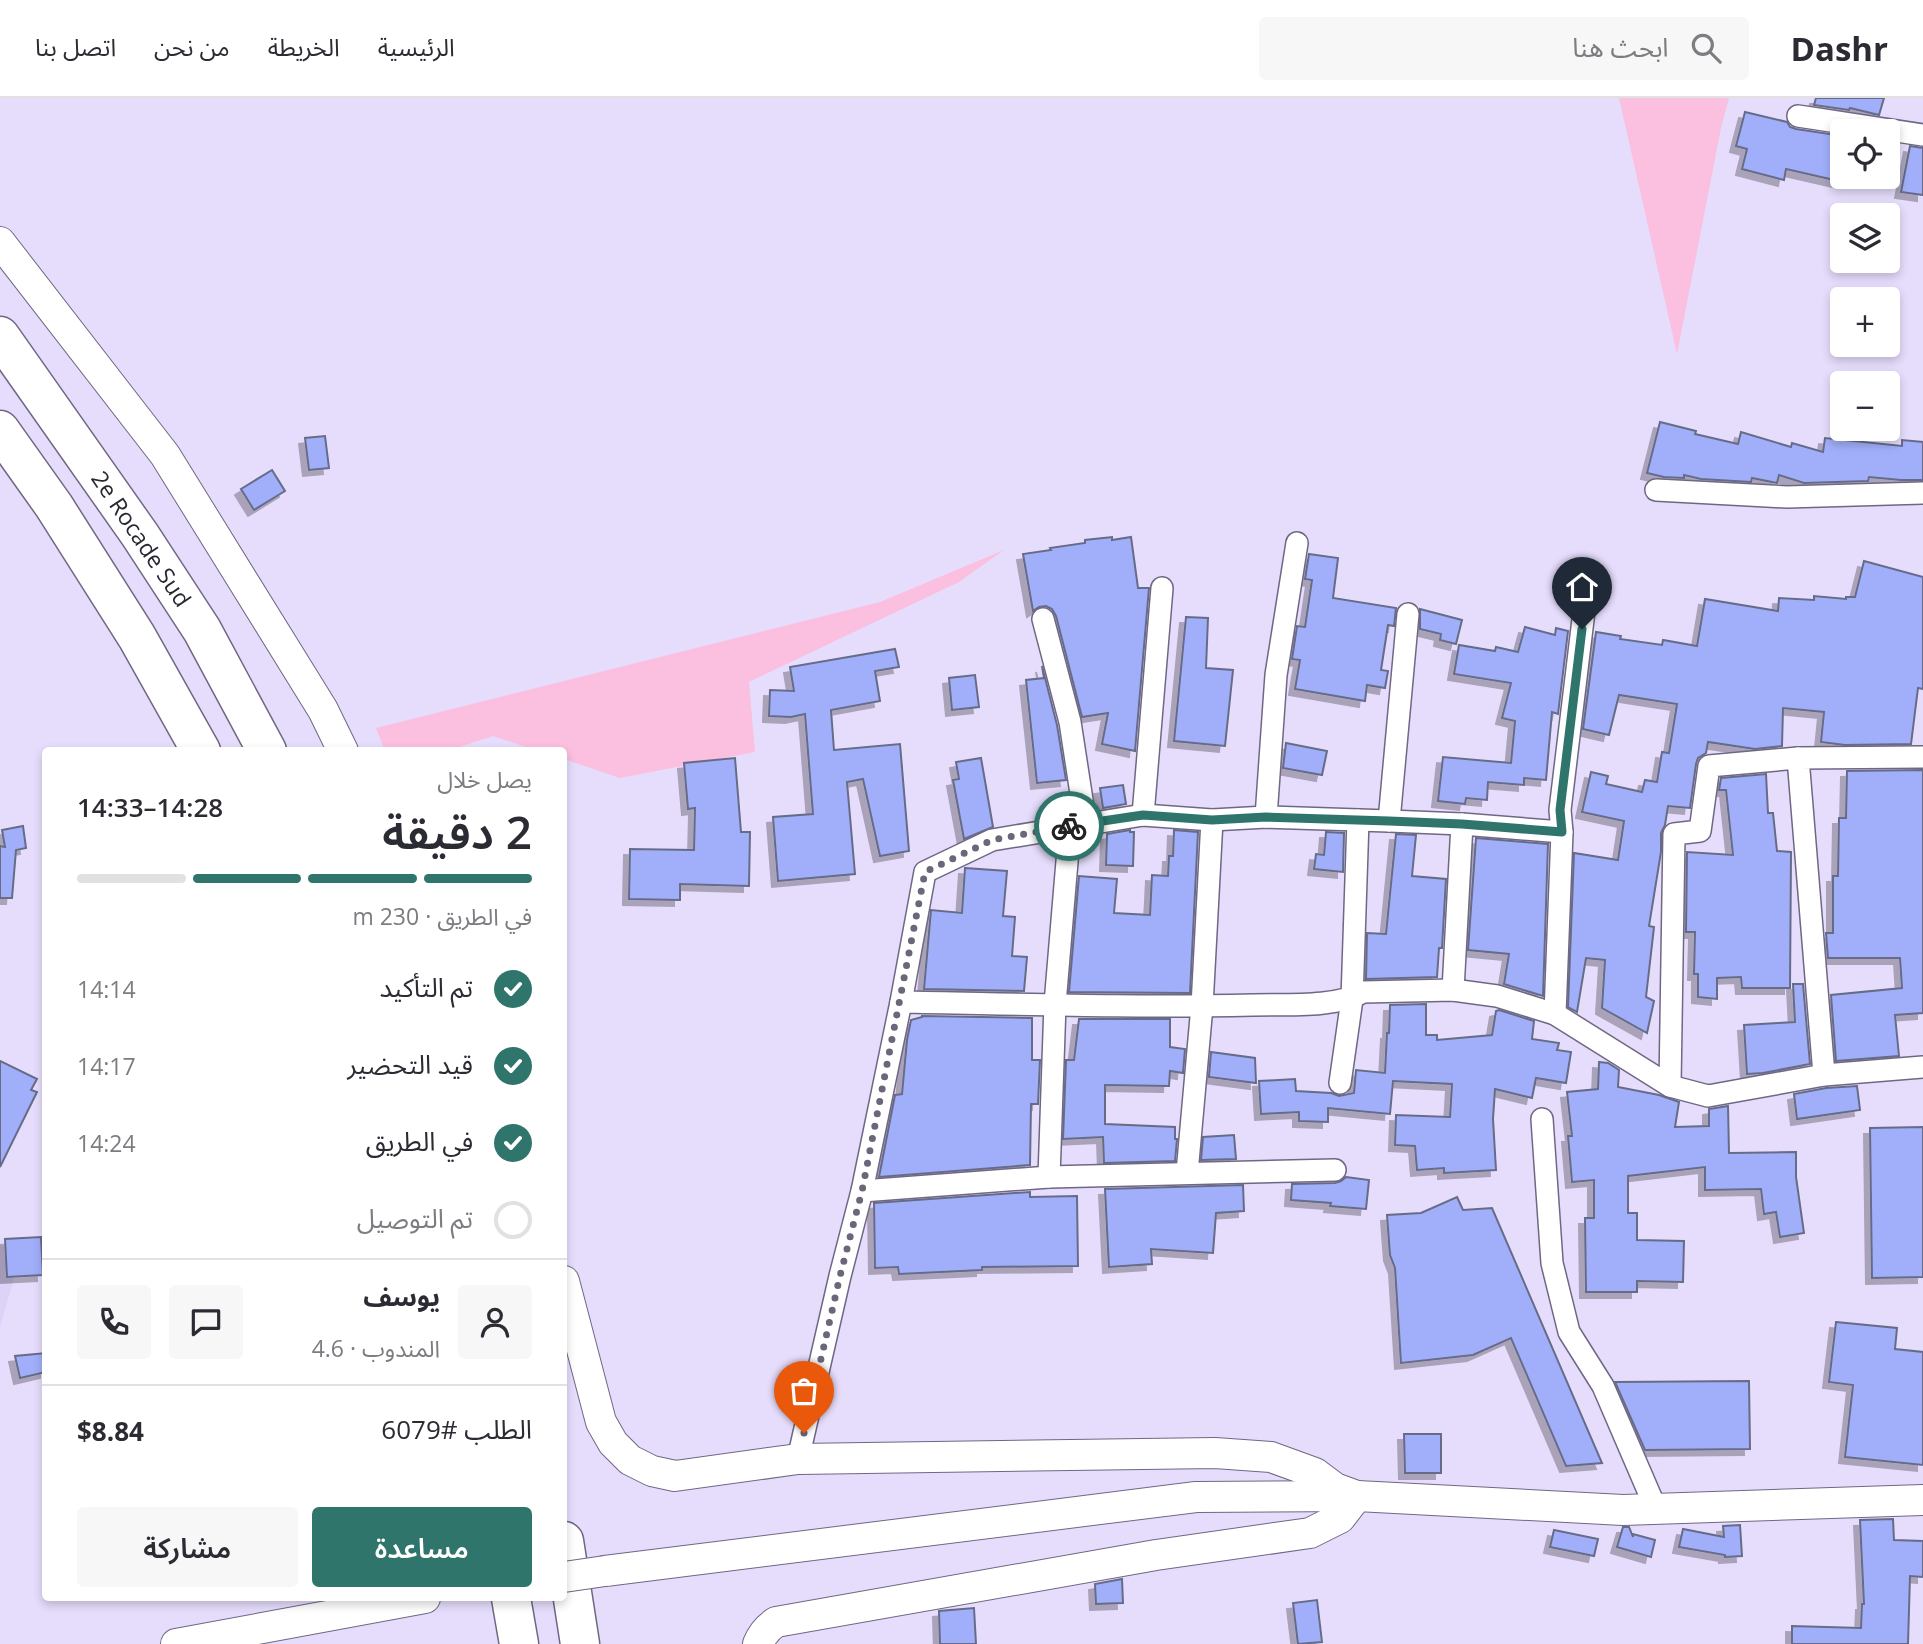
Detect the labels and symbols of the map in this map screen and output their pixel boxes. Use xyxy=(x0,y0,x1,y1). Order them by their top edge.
street label: 2e Rocade Sud xyxy=(84,464,199,613)
pin xyxy=(1552,557,1612,629)
courier xyxy=(1034,791,1104,861)
pin xyxy=(774,1361,834,1433)

